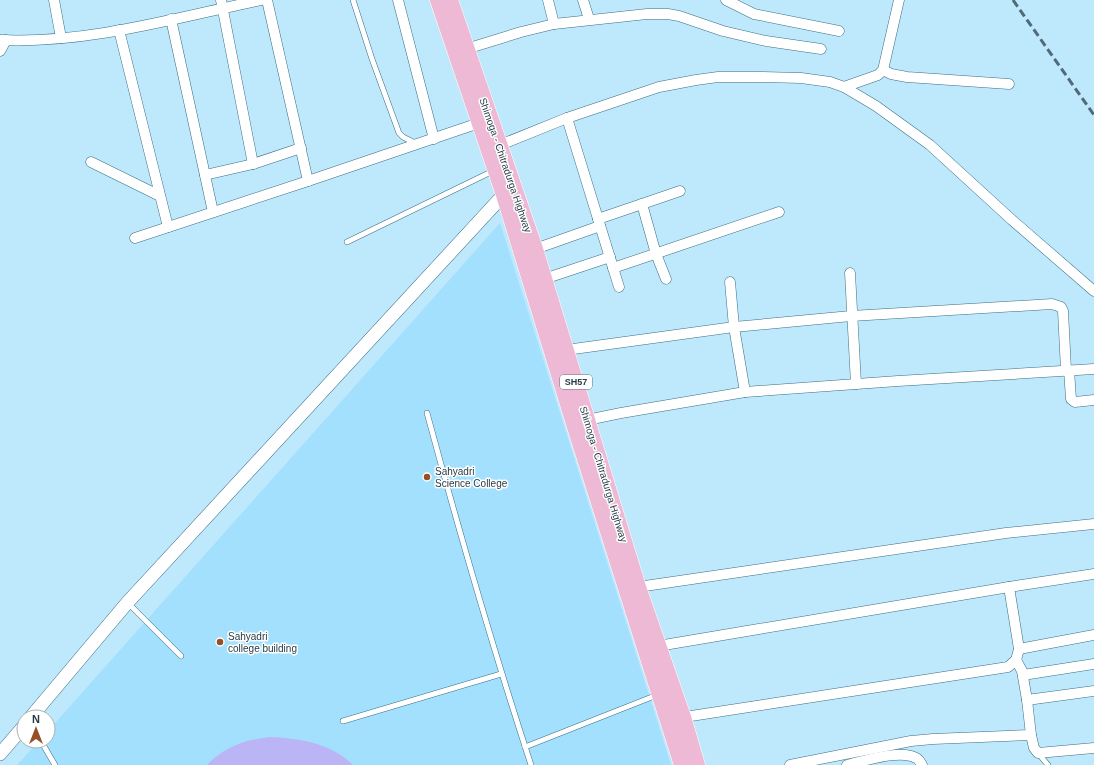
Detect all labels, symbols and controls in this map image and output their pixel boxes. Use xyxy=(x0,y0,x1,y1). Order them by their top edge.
street label: Shimoga - Chitradurga Highway xyxy=(477,96,534,234)
road number: SH57 xyxy=(560,375,592,389)
street label: Shimoga - Chitradurga Highway xyxy=(578,405,630,544)
place label: Sahyadri Science College xyxy=(435,466,508,489)
marker: Sahyadri Science College xyxy=(422,472,432,482)
place label: Sahyadri college building xyxy=(228,631,297,654)
marker: Sahyadri college building xyxy=(215,637,225,647)
north arrow xyxy=(16,709,56,749)
text: N xyxy=(32,713,40,725)

